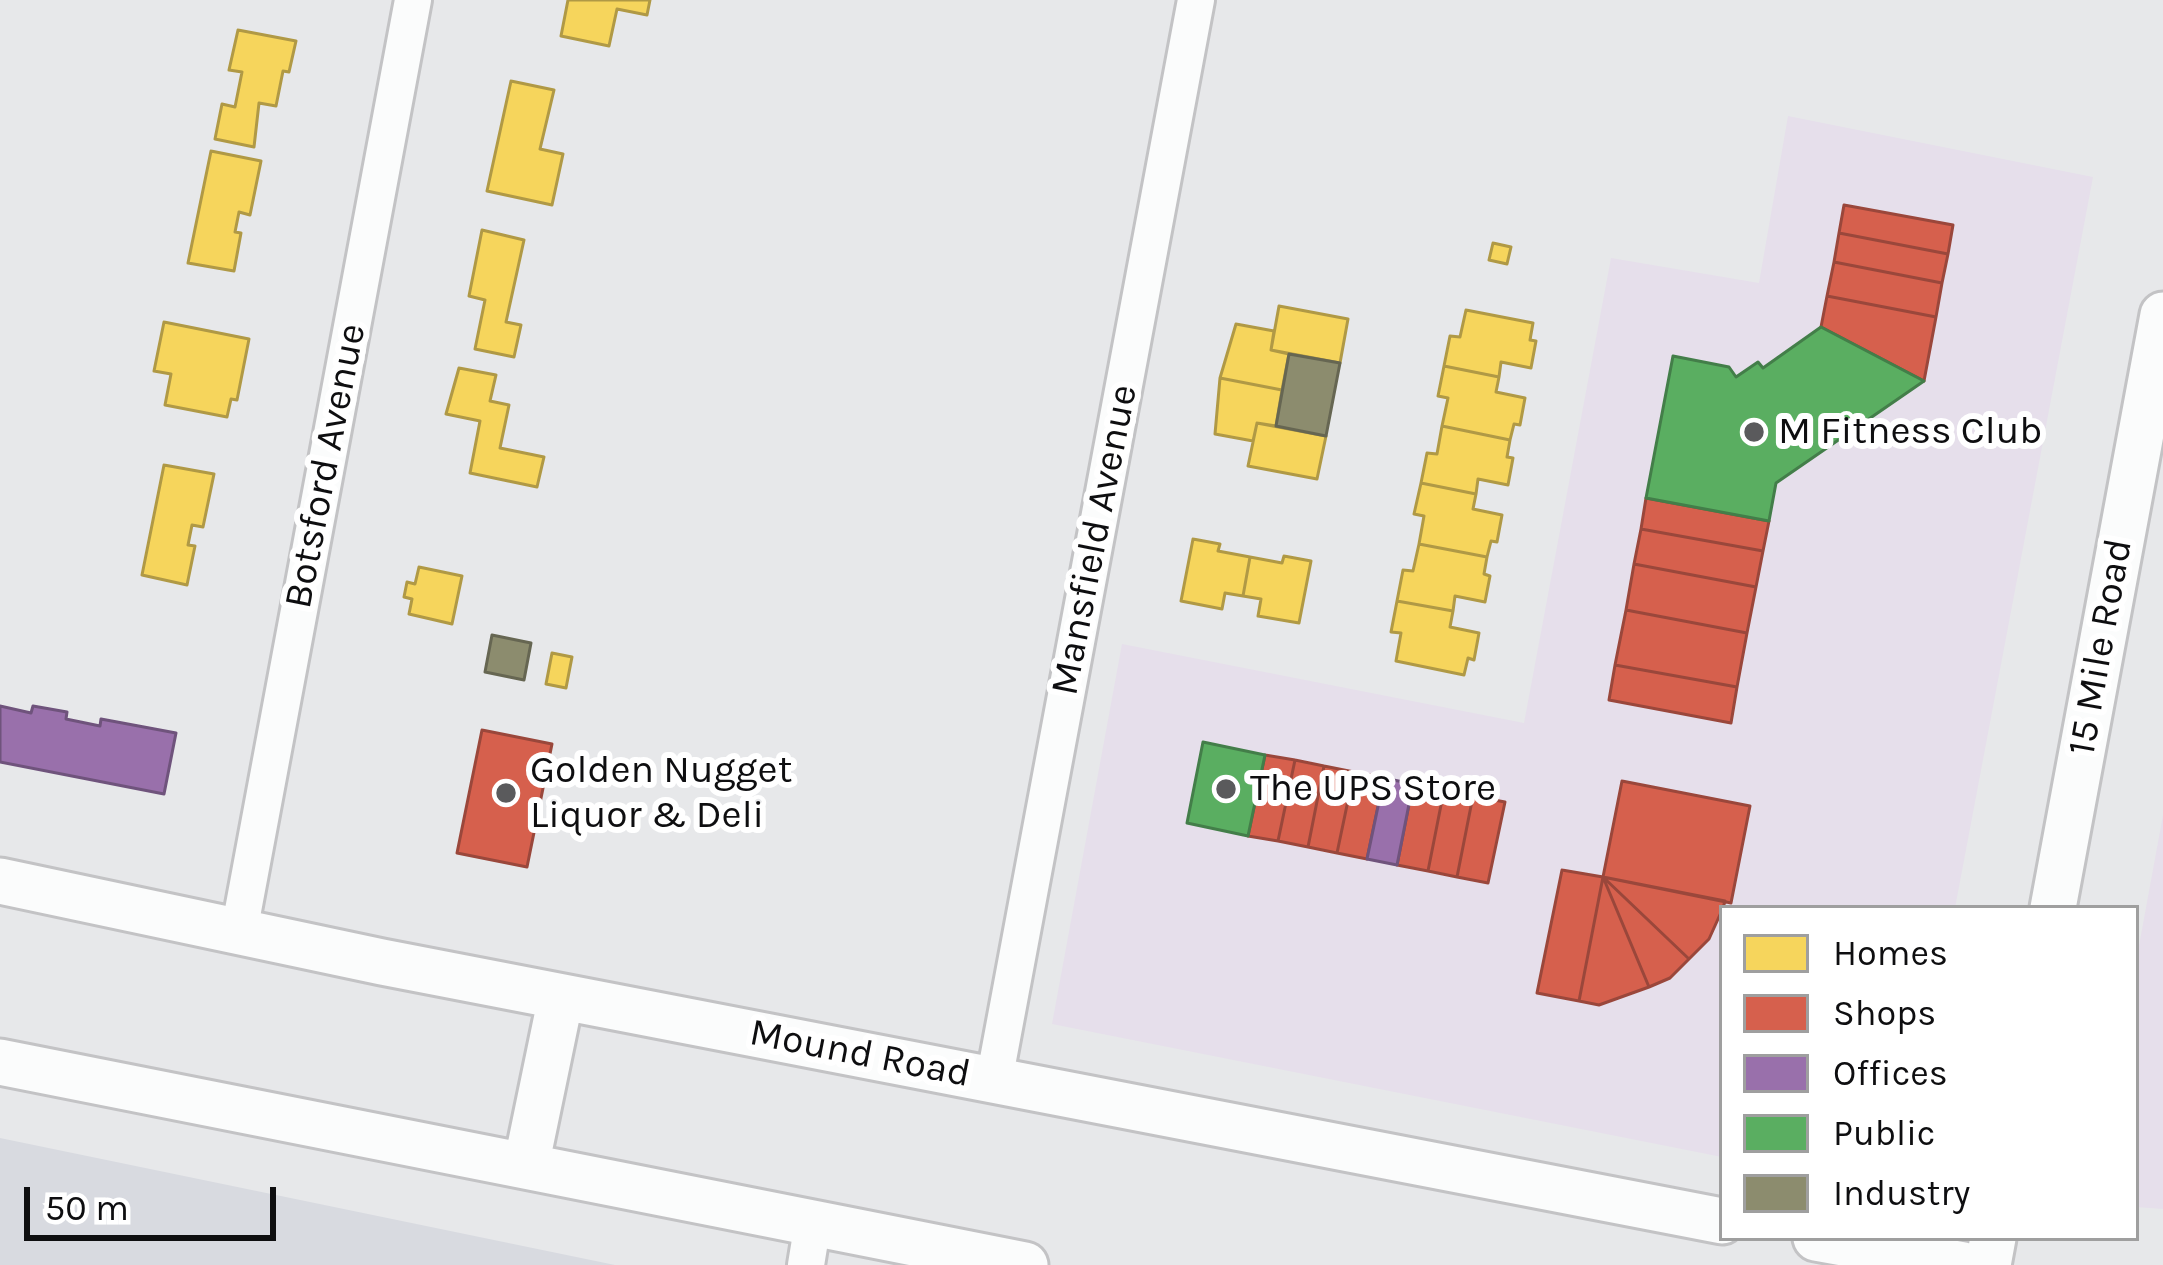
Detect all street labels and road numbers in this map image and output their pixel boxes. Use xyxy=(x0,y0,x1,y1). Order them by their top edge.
street label: Botsford Avenue xyxy=(275,320,377,612)
street label: Mansfield Avenue xyxy=(1042,381,1148,699)
street label: 15 Mile Road xyxy=(2059,535,2143,759)
street label: Mound Road xyxy=(746,1010,974,1098)

